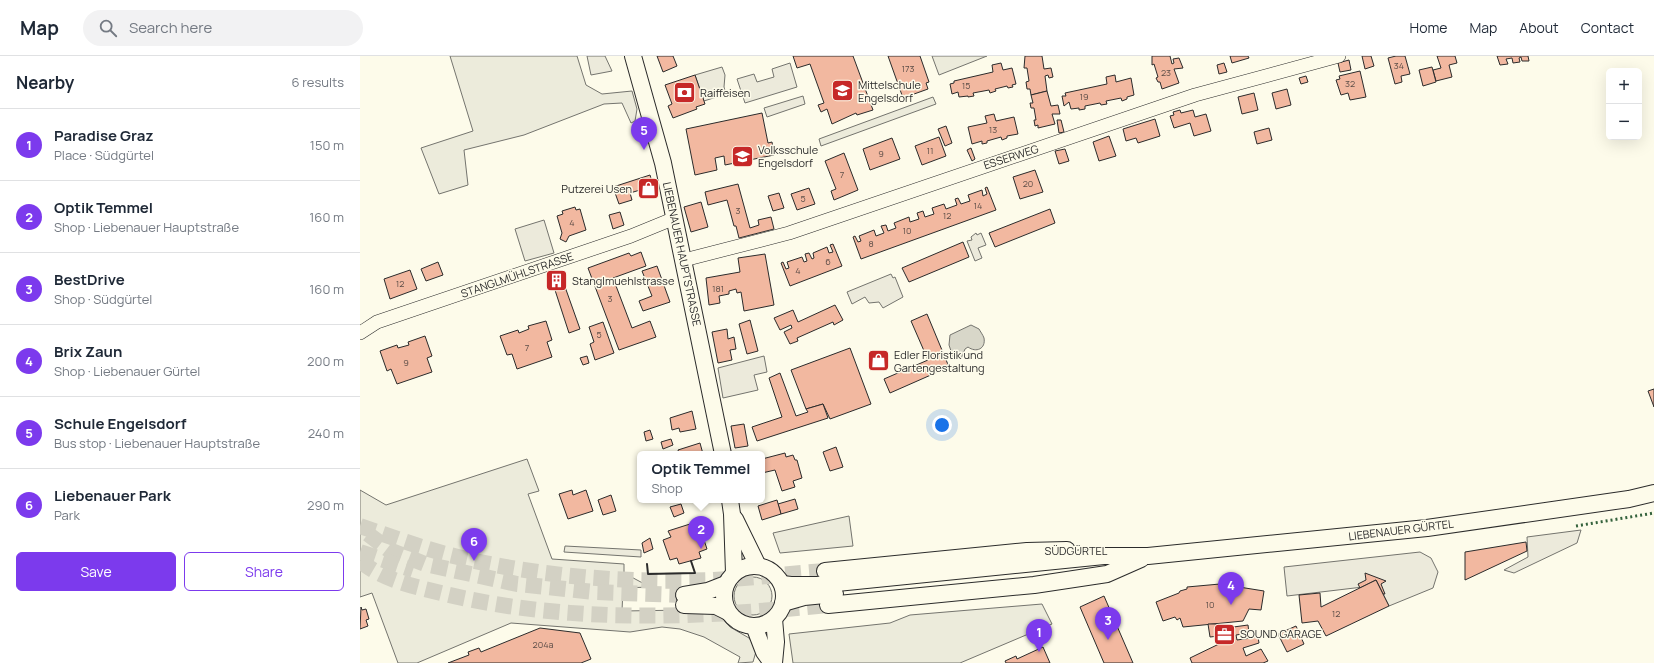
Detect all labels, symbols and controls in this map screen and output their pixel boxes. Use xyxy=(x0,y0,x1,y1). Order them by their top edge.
search box xyxy=(83,10,363,46)
text: Map xyxy=(20,15,59,41)
icon: search xyxy=(97,17,119,39)
text: Search here xyxy=(129,17,212,38)
text: Home xyxy=(1410,18,1447,37)
text: Map xyxy=(1469,18,1497,37)
text: About xyxy=(1519,18,1559,37)
text: Contact xyxy=(1581,18,1634,37)
house number: 34 xyxy=(1394,59,1404,72)
house number: 173 xyxy=(901,62,915,75)
house number: 23 xyxy=(1161,66,1171,79)
map controls xyxy=(1606,68,1642,140)
button: + xyxy=(1606,68,1642,104)
text: Nearby xyxy=(16,71,74,94)
text: 6 results xyxy=(292,73,344,91)
place label: Mittelschule Engelsdorf xyxy=(858,77,921,105)
house number: 32 xyxy=(1345,77,1355,90)
school or university icon: Mittelschule Engelsdorf xyxy=(830,78,856,104)
house number: 15 xyxy=(962,79,970,92)
bank icon: Raiffeisen xyxy=(672,80,698,106)
place label: Raiffeisen xyxy=(700,85,750,100)
house number: 19 xyxy=(1079,90,1089,103)
button: − xyxy=(1606,104,1642,140)
pin: 5 xyxy=(631,117,657,150)
house number: 13 xyxy=(989,123,997,136)
text: Paradise Graz xyxy=(54,125,154,146)
text: 1 xyxy=(26,136,32,154)
text: 150 m xyxy=(310,136,344,154)
street label: ESSERWEG xyxy=(981,141,1040,172)
place label: Volksschule Engelsdorf xyxy=(758,142,819,170)
school or university icon: Volksschule Engelsdorf xyxy=(730,143,756,169)
house number: 11 xyxy=(926,144,934,157)
text: Place · Südgürtel xyxy=(54,146,154,164)
house number: 9 xyxy=(878,147,884,160)
house number: 7 xyxy=(840,168,845,181)
shop icon: Putzerei Usen xyxy=(635,176,661,202)
house number: 20 xyxy=(1023,177,1033,190)
street label: LIEBENAUER HAUPTSTRASSE xyxy=(660,180,705,327)
place label: Putzerei Usen xyxy=(561,181,632,196)
house number: 5 xyxy=(800,192,806,205)
text: Optik Temmel xyxy=(54,197,153,218)
house number: 14 xyxy=(974,199,982,212)
house number: 3 xyxy=(736,204,741,217)
text: 2 xyxy=(25,208,33,226)
text: 160 m xyxy=(309,208,344,226)
house number: 12 xyxy=(943,209,951,222)
house number: 4 xyxy=(569,216,575,229)
text: Shop · Liebenauer Hauptstraße xyxy=(54,218,239,236)
house number: 10 xyxy=(903,224,912,237)
house number: 8 xyxy=(868,237,874,250)
street label: STANGLMÜHLSTRASSE xyxy=(459,248,575,301)
house number: 6 xyxy=(825,255,831,268)
house number: 4 xyxy=(795,264,801,277)
building icon: Stanglmuehlstrasse xyxy=(544,268,570,294)
text: BestDrive xyxy=(54,269,125,290)
place label: Stanglmuehlstrasse xyxy=(572,273,675,288)
house number: 12 xyxy=(396,277,404,290)
text: 3 xyxy=(25,280,33,298)
text: 160 m xyxy=(309,280,344,298)
house number: 181 xyxy=(712,282,724,295)
text: Shop · Südgürtel xyxy=(54,290,152,308)
house number: 3 xyxy=(608,292,613,305)
house number: 5 xyxy=(596,328,602,341)
text: Brix Zaun xyxy=(54,341,122,362)
house number: 7 xyxy=(525,341,530,354)
place label: Edler Floristik und Gartengestaltung xyxy=(894,347,985,375)
shop icon: Edler Floristik und Gartengestaltung xyxy=(865,348,891,374)
text: 4 xyxy=(25,352,33,370)
text: 200 m xyxy=(307,352,344,370)
house number: 9 xyxy=(403,356,409,369)
text: Shop · Liebenauer Gürtel xyxy=(54,362,200,380)
text: Schule Engelsdorf xyxy=(54,413,186,434)
your location xyxy=(932,415,952,435)
text: 5 xyxy=(25,424,33,442)
text: 240 m xyxy=(308,424,344,442)
text: Bus stop · Liebenauer Hauptstraße xyxy=(54,434,260,452)
popup xyxy=(637,451,765,503)
text: Optik Temmel xyxy=(651,458,751,479)
text: Shop xyxy=(651,479,683,497)
text: Liebenauer Park xyxy=(54,485,171,506)
text: 6 xyxy=(25,496,33,514)
text: 290 m xyxy=(307,496,344,514)
text: Park xyxy=(54,506,80,524)
pin: 2 xyxy=(688,516,714,549)
street label: LIEBENAUER GÜRTEL xyxy=(1348,516,1455,543)
pin: 6 xyxy=(461,528,487,561)
street label: SÜDGÜRTEL xyxy=(1045,543,1108,558)
button: Save xyxy=(16,552,176,591)
button: Share xyxy=(184,552,344,591)
pin: 4 xyxy=(1218,572,1244,605)
house number: 10 xyxy=(1206,598,1215,611)
pin: 3 xyxy=(1095,607,1121,640)
house number: 12 xyxy=(1332,607,1340,620)
pin: 1 xyxy=(1026,619,1052,652)
office icon: SOUND GARAGE xyxy=(1211,621,1237,647)
place label: SOUND GARAGE xyxy=(1240,626,1322,641)
house number: 204a xyxy=(533,638,553,651)

